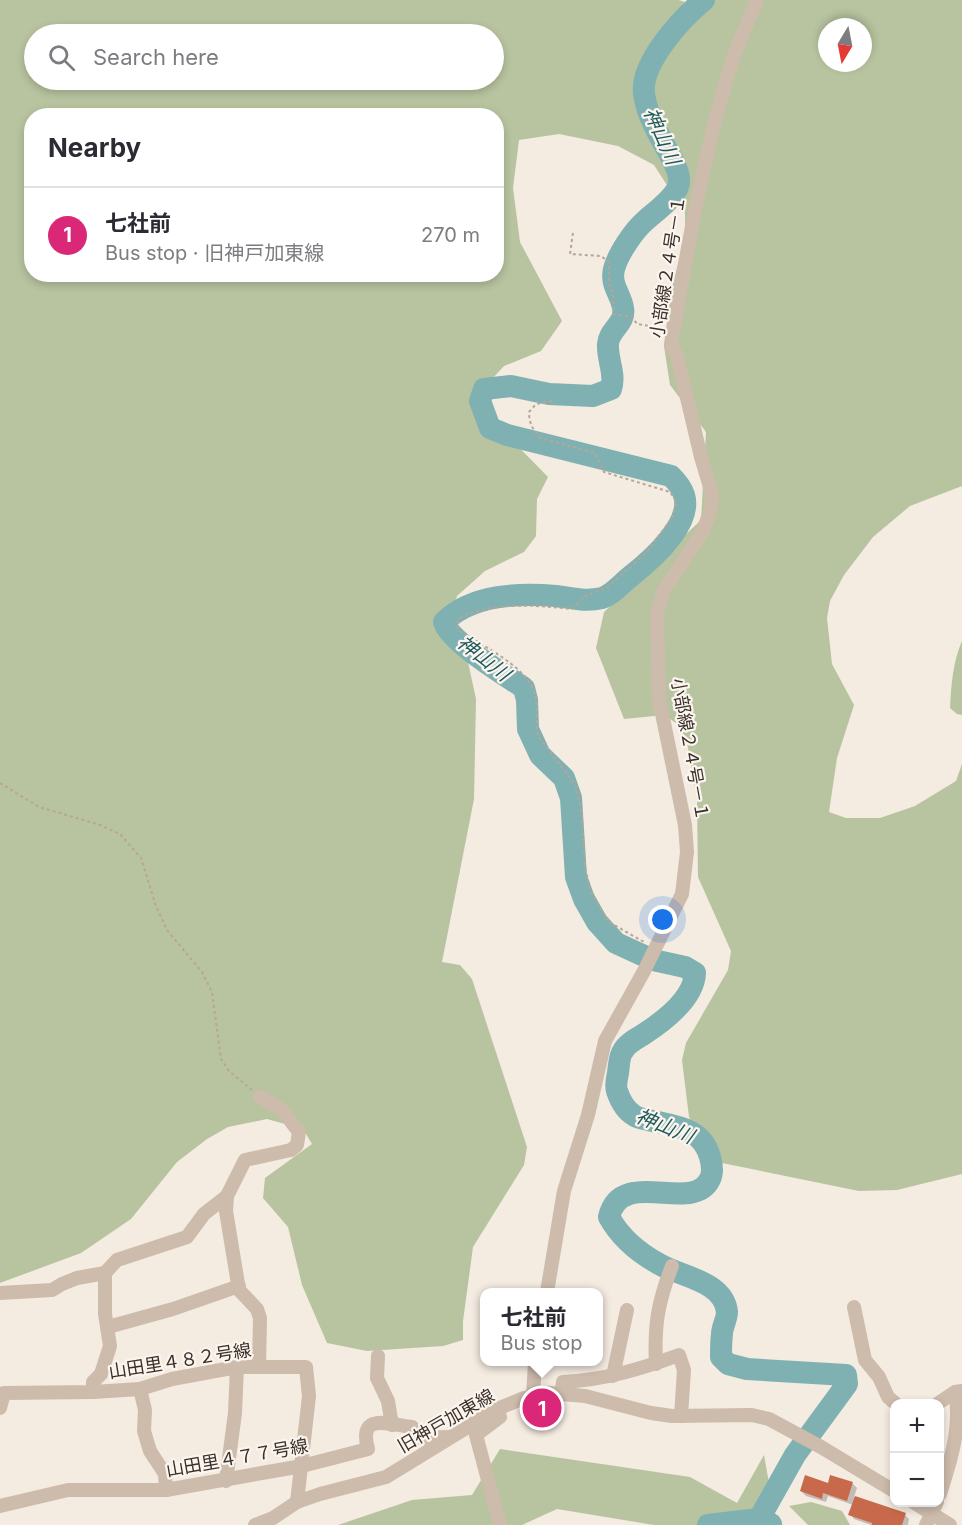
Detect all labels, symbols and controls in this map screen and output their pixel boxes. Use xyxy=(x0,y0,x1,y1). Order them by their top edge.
north arrow xyxy=(818,18,872,72)
search box xyxy=(24,24,504,90)
icon: search xyxy=(45,41,78,74)
text: Search here xyxy=(93,44,219,70)
water label: 神山川 xyxy=(639,104,686,170)
text: Nearby xyxy=(48,132,141,163)
street label: 小部線２４号－１ xyxy=(646,194,689,340)
text: 七社前 xyxy=(105,210,171,236)
text: 1 xyxy=(63,223,72,247)
text: 270 m xyxy=(421,223,480,247)
text: Bus stop · 旧神戸加東線 xyxy=(105,241,324,265)
water label: 神山川 xyxy=(453,630,517,687)
street label: 小部線２４号－１ xyxy=(668,676,713,822)
your location xyxy=(648,905,677,934)
water label: 神山川 xyxy=(633,1104,699,1149)
popup xyxy=(480,1288,603,1366)
text: 七社前 xyxy=(500,1304,566,1330)
text: Bus stop xyxy=(500,1331,583,1355)
street label: 山田里４８２号線 xyxy=(107,1339,253,1382)
street label: 旧神戸加東線 xyxy=(394,1384,498,1457)
pin: 1 xyxy=(522,1386,562,1430)
map controls xyxy=(890,1399,944,1507)
button: + xyxy=(890,1399,944,1453)
street label: 山田里４７７号線 xyxy=(164,1435,310,1480)
button: − xyxy=(890,1453,944,1507)

